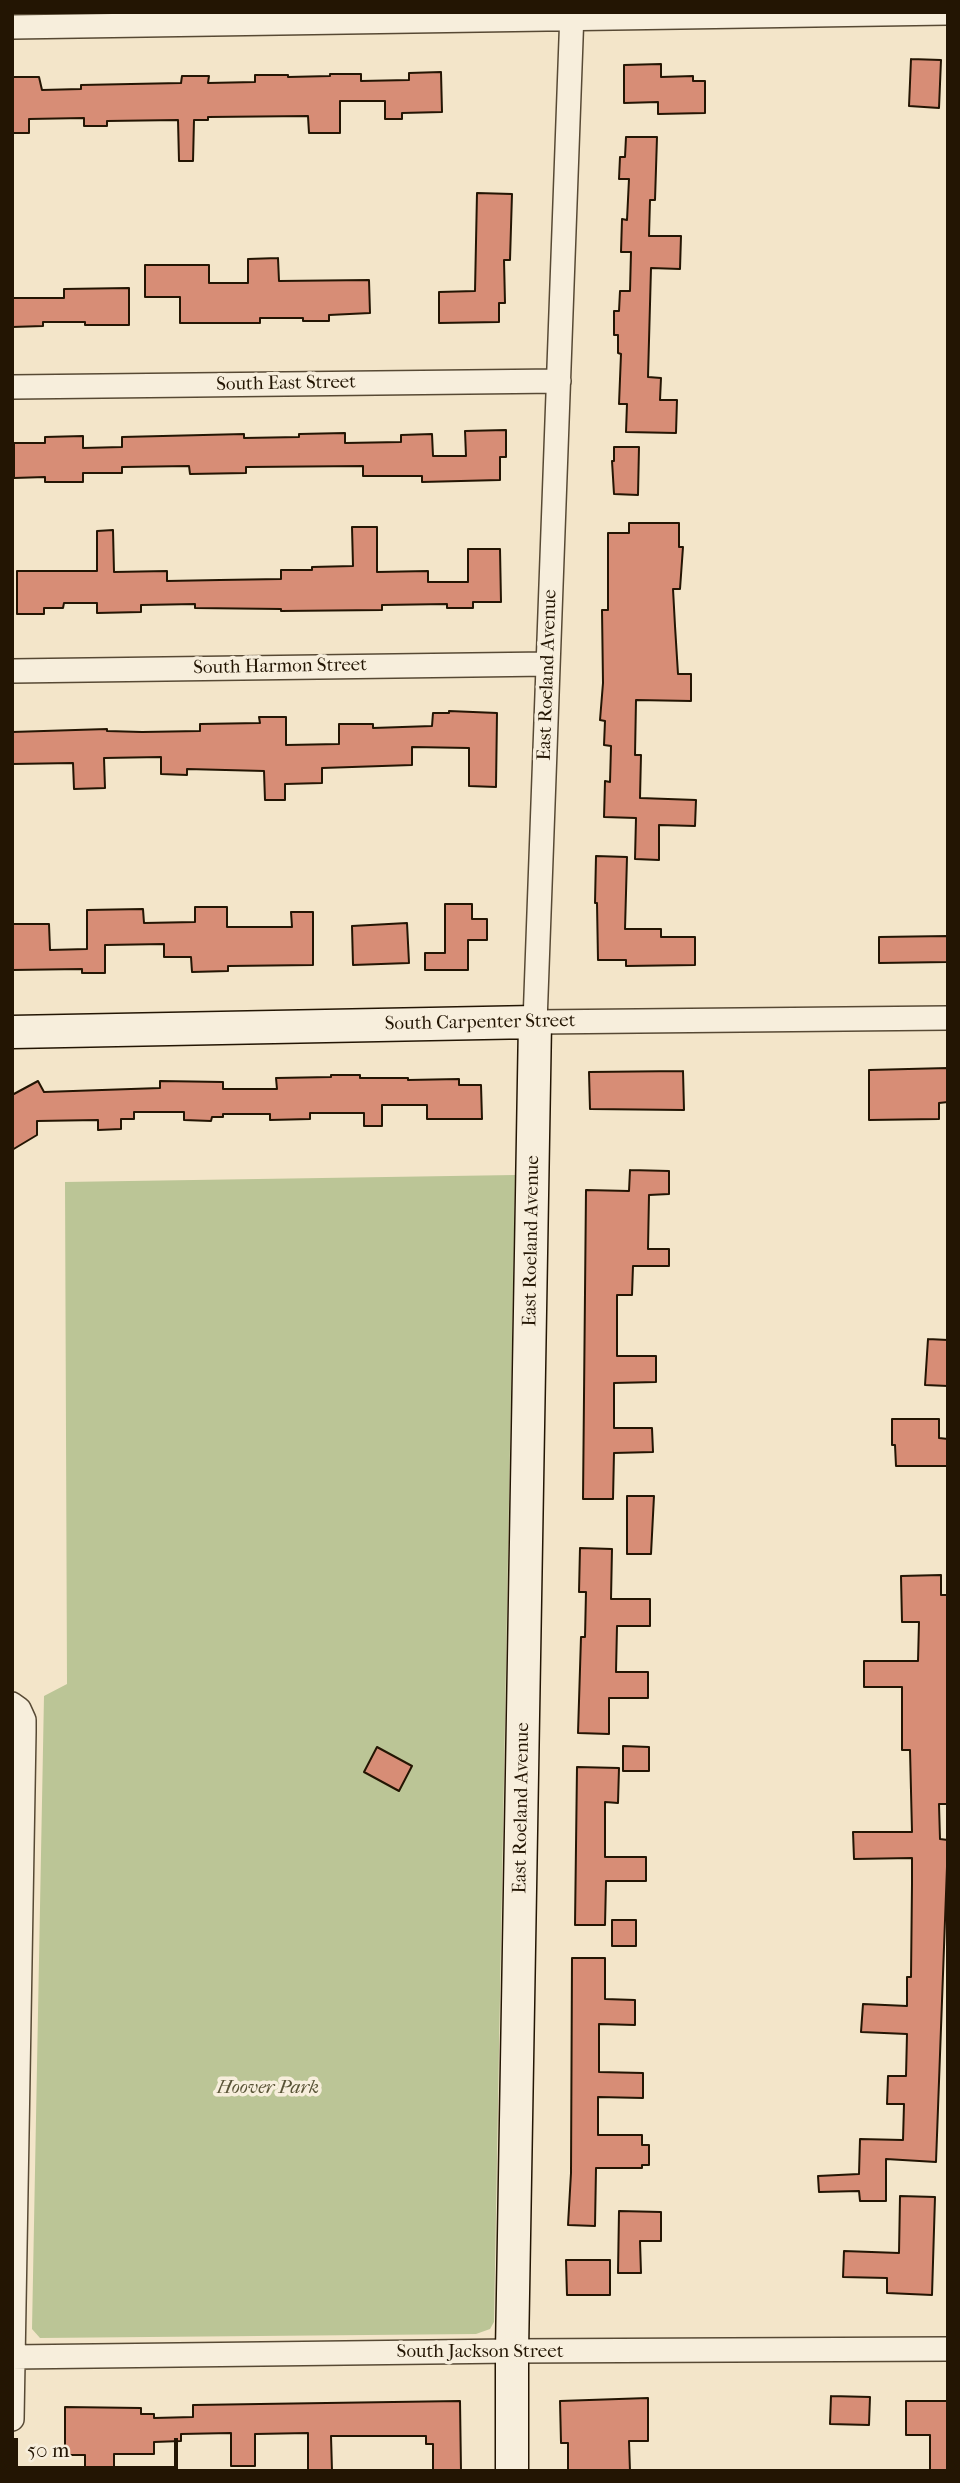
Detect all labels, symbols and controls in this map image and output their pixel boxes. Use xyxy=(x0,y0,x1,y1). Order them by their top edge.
street label: South East Street xyxy=(216,371,356,397)
street label: East Roeland Avenue xyxy=(534,589,562,761)
street label: South Harmon Street xyxy=(193,654,367,680)
street label: South Carpenter Street xyxy=(384,1010,576,1036)
street label: East Roeland Avenue xyxy=(519,1155,545,1327)
street label: East Roeland Avenue xyxy=(509,1722,535,1894)
park label: Hoover Park xyxy=(217,2077,319,2099)
street label: South Jackson Street xyxy=(397,2341,563,2363)
scale bar xyxy=(18,2424,182,2468)
text: 50 m xyxy=(27,2438,70,2462)

